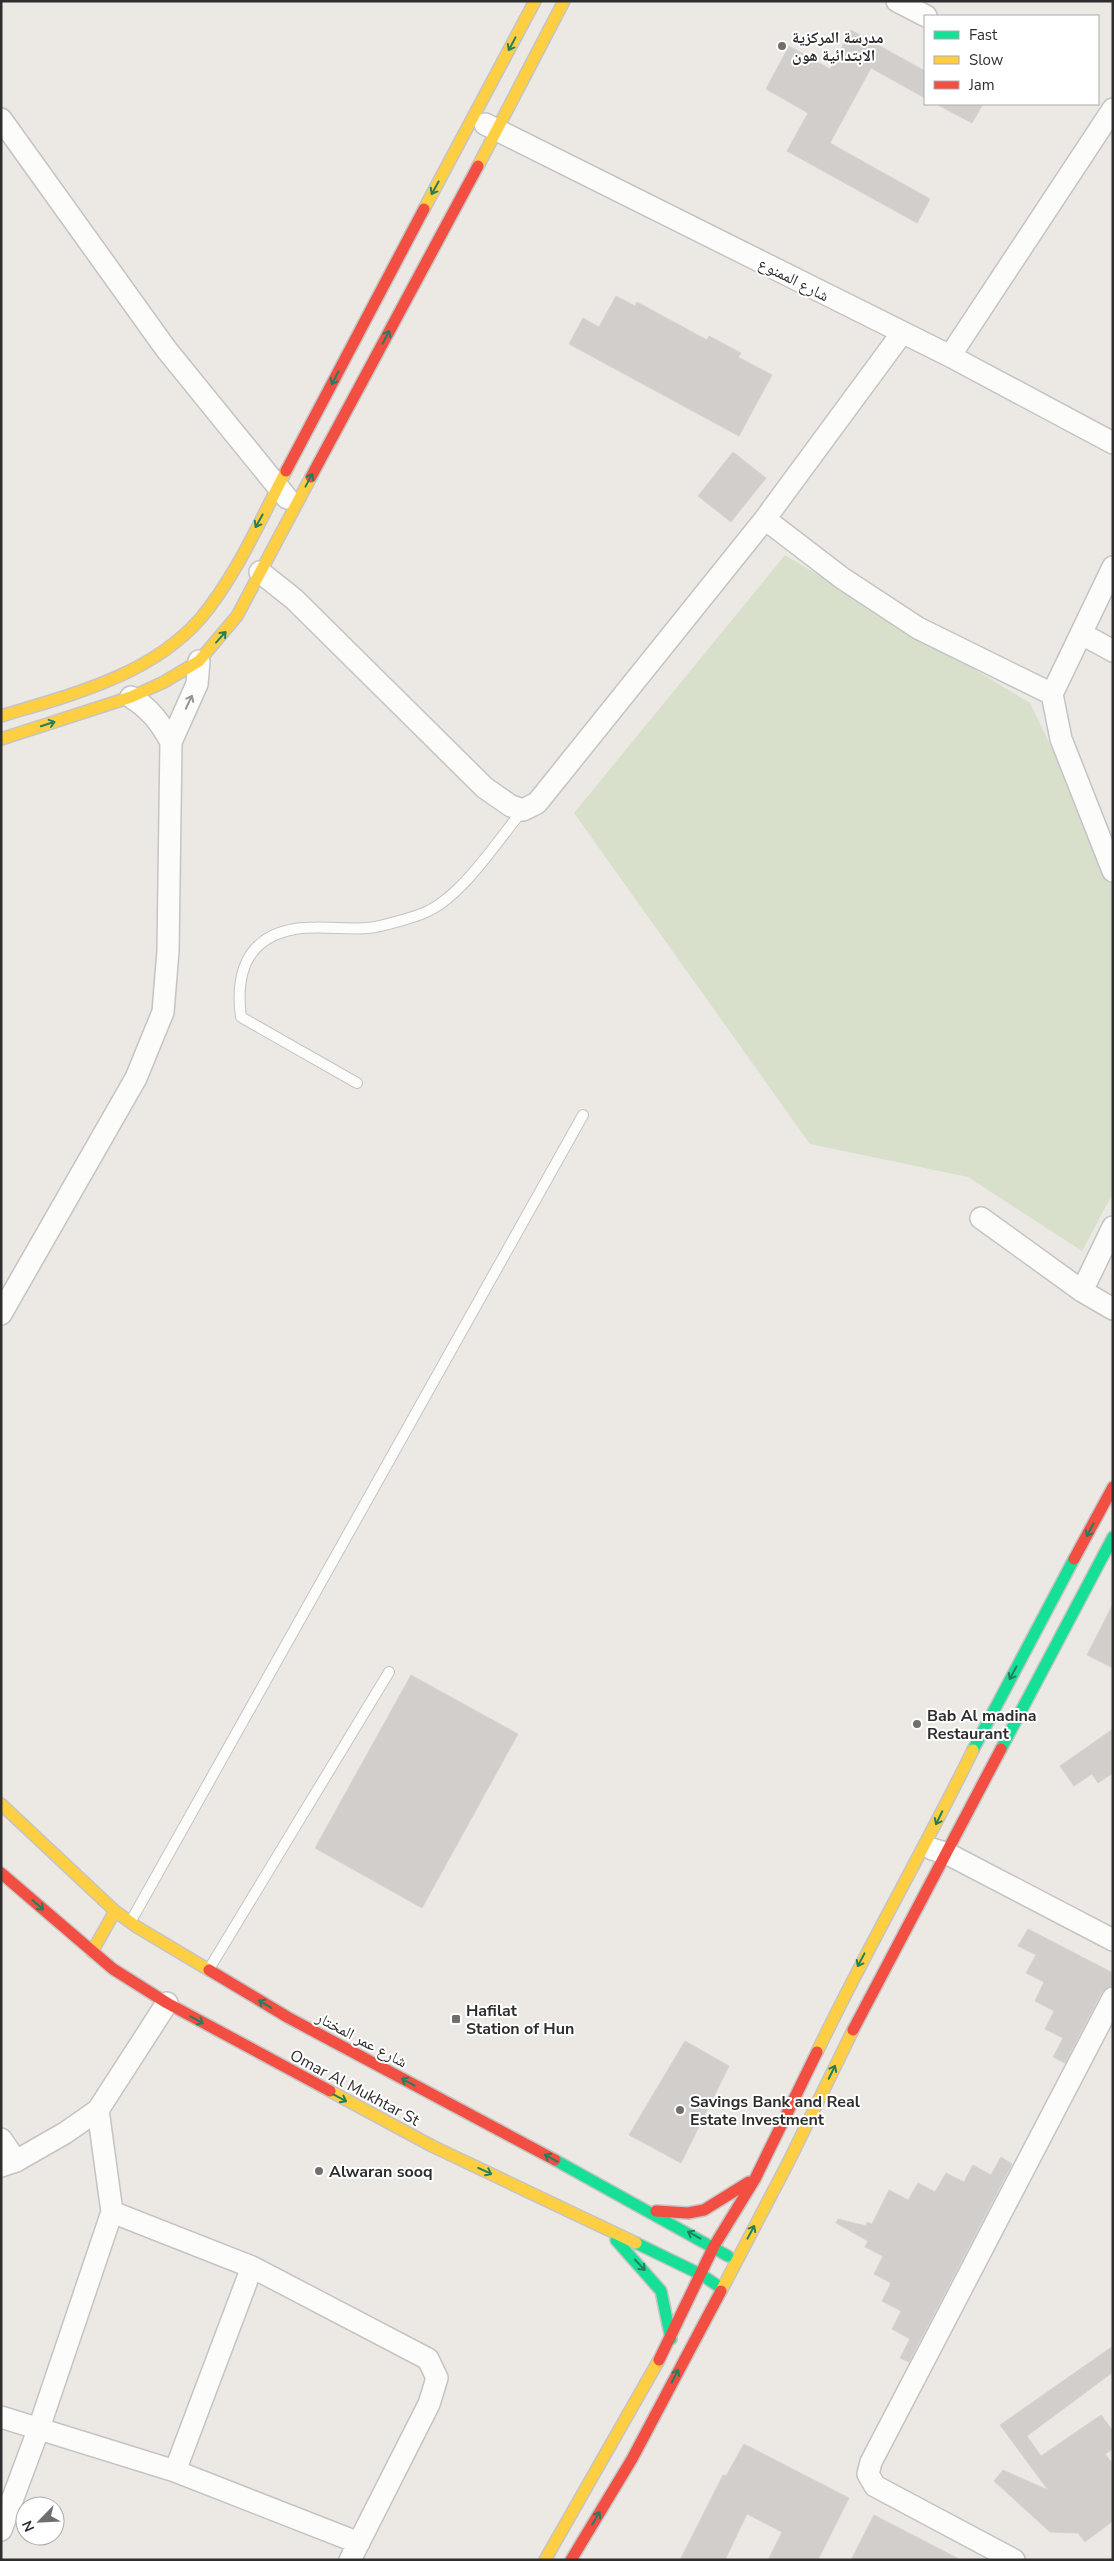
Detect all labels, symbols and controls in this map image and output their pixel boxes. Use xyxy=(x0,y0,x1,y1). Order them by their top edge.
legend xyxy=(924,15,1099,105)
text: Fast xyxy=(969,25,998,45)
place label: مدرسة المركزية الابتدائية هون xyxy=(792,27,884,67)
one-way arrow xyxy=(507,37,517,52)
marker: مدرسة المركزية الابتدائية هون xyxy=(776,40,788,52)
text: Slow xyxy=(969,50,1004,70)
text: Jam xyxy=(968,75,995,95)
one-way arrow xyxy=(430,180,440,194)
street label: شارع الممنوع xyxy=(754,253,833,307)
one-way arrow xyxy=(382,330,391,345)
one-way arrow xyxy=(330,370,340,385)
one-way arrow xyxy=(305,474,315,488)
one-way arrow xyxy=(254,514,264,529)
one-way arrow xyxy=(215,630,227,643)
one-way arrow xyxy=(185,695,194,710)
one-way arrow xyxy=(39,718,55,728)
one-way arrow xyxy=(1085,1522,1094,1537)
one-way arrow xyxy=(1008,1665,1017,1680)
place label: Bab Al madina Restaurant xyxy=(927,1705,1037,1745)
marker: Bab Al madina Restaurant xyxy=(911,1718,923,1730)
one-way arrow xyxy=(934,1810,943,1825)
one-way arrow xyxy=(31,1899,44,1910)
one-way arrow xyxy=(856,1953,866,1968)
one-way arrow xyxy=(259,1998,273,2008)
place label: Hafilat Station of Hun xyxy=(466,2000,574,2040)
street label: شارع عمر المختار xyxy=(311,2006,411,2073)
marker: Hafilat Station of Hun xyxy=(450,2013,462,2025)
one-way arrow xyxy=(190,2015,205,2025)
street label: Omar Al Mukhtar St xyxy=(286,2044,424,2132)
one-way arrow xyxy=(828,2065,837,2080)
one-way arrow xyxy=(400,2077,415,2087)
place label: Savings Bank and Real Estate Investment xyxy=(690,2091,860,2131)
one-way arrow xyxy=(333,2093,347,2103)
marker: Savings Bank and Real Estate Investment xyxy=(674,2104,686,2116)
one-way arrow xyxy=(544,2153,559,2162)
place label: Alwaran sooq xyxy=(329,2161,433,2183)
marker: Alwaran sooq xyxy=(313,2165,325,2177)
one-way arrow xyxy=(477,2167,492,2177)
one-way arrow xyxy=(747,2225,756,2240)
one-way arrow xyxy=(687,2230,702,2240)
one-way arrow xyxy=(634,2259,646,2271)
one-way arrow xyxy=(671,2369,680,2384)
north arrow xyxy=(15,2496,65,2546)
one-way arrow xyxy=(592,2512,602,2526)
text: N xyxy=(18,2517,39,2535)

